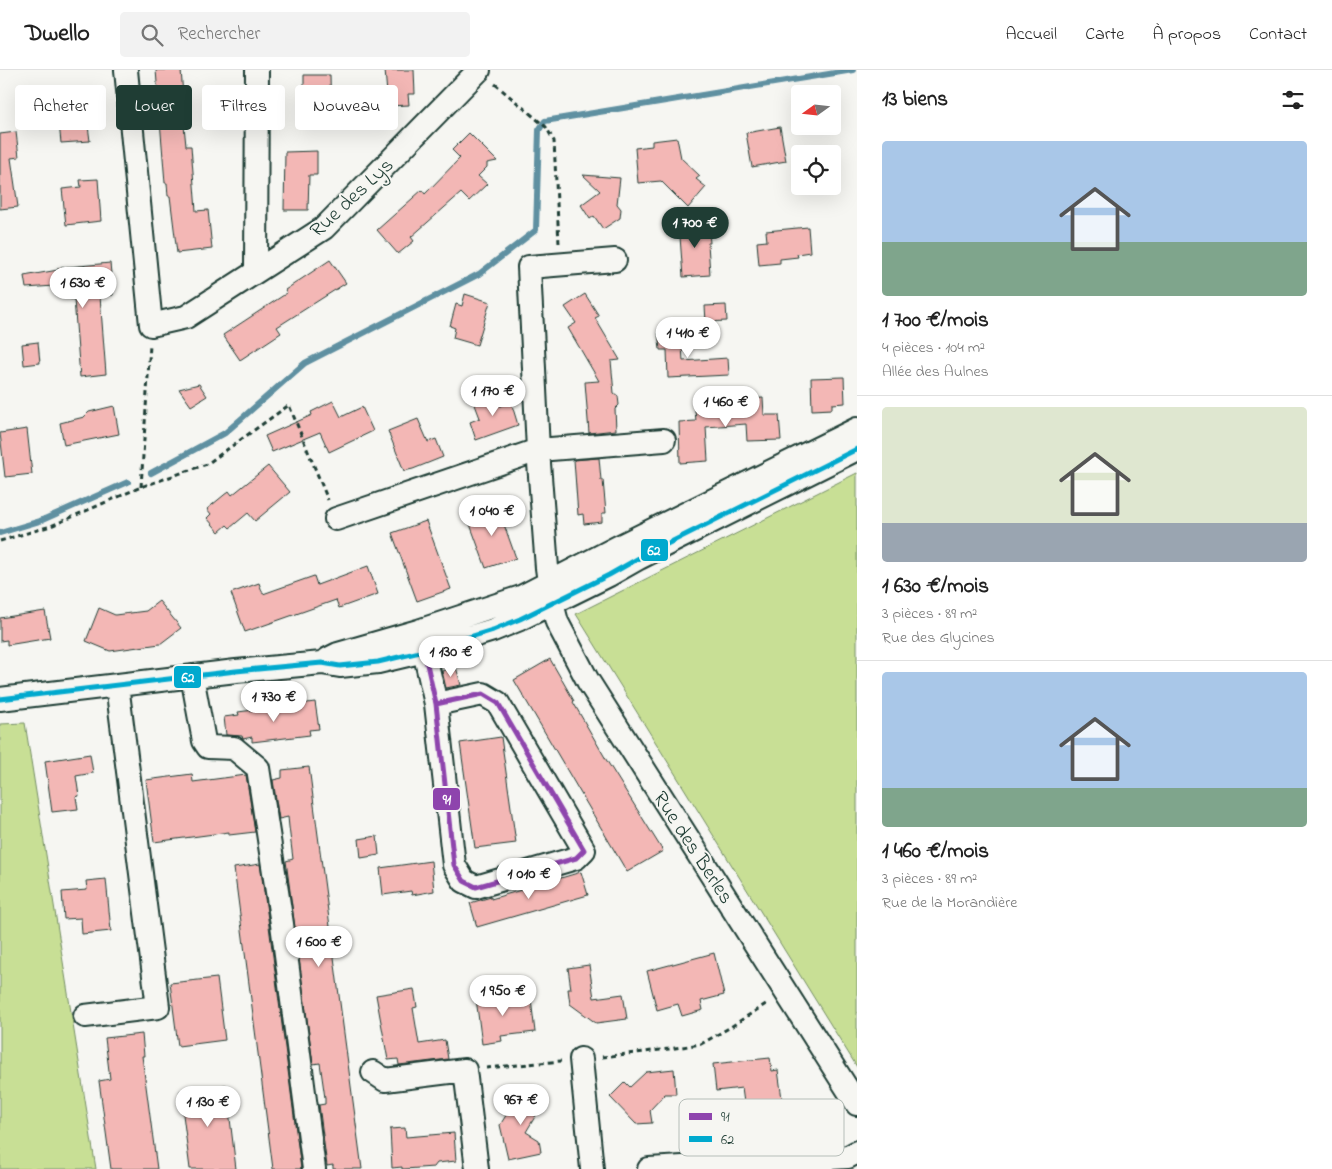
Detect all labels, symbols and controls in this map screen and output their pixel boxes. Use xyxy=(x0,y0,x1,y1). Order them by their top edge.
search box xyxy=(120,12,470,57)
text: Dwello xyxy=(25,17,90,52)
icon: search xyxy=(138,21,166,49)
text: Rechercher xyxy=(178,21,260,48)
text: Accueil xyxy=(1005,22,1057,48)
text: Carte xyxy=(1085,22,1124,48)
text: À propos xyxy=(1152,22,1221,48)
text: Contact xyxy=(1249,22,1307,48)
chip: Acheter xyxy=(15,85,106,130)
chip: Louer xyxy=(116,85,192,130)
chip: Filtres xyxy=(202,85,285,130)
chip: Nouveau xyxy=(295,85,398,130)
north arrow xyxy=(791,85,841,135)
map controls xyxy=(791,85,841,195)
text: 13 biens xyxy=(882,85,948,115)
icon: filters xyxy=(1279,86,1307,114)
button: locate xyxy=(791,145,841,195)
street label: Rue des Lys xyxy=(304,152,403,247)
icon: home xyxy=(1050,174,1140,264)
pin: 1 700 € xyxy=(649,206,741,249)
text: 1 700 € xyxy=(673,211,717,235)
pin: 1 630 € xyxy=(37,266,129,309)
text: 1 630 € xyxy=(61,271,105,295)
text: 1 700 €/mois xyxy=(882,306,989,336)
pin: 1 410 € xyxy=(642,316,734,359)
text: 1 410 € xyxy=(667,321,709,345)
text: 4 pièces · 104 m² xyxy=(882,336,985,360)
text: Allée des Aulnes xyxy=(882,360,989,384)
pin: 1 170 € xyxy=(447,374,539,417)
text: 1 170 € xyxy=(472,379,514,403)
pin: 1 460 € xyxy=(680,386,772,428)
text: 1 460 € xyxy=(704,390,748,414)
icon: home xyxy=(1050,439,1140,529)
pin: 1 040 € xyxy=(446,494,538,537)
text: 1 040 € xyxy=(470,499,514,523)
line badge: 62 xyxy=(640,538,669,562)
text: 62 xyxy=(646,541,661,562)
text: 1 630 €/mois xyxy=(882,572,989,602)
text: 3 pièces · 89 m² xyxy=(882,602,977,626)
text: Rue des Glycines xyxy=(882,626,995,650)
pin: 1 130 € xyxy=(405,636,497,678)
text: 1 130 € xyxy=(430,640,472,664)
line badge: 62 xyxy=(173,665,202,689)
text: 62 xyxy=(180,668,195,689)
pin: 1 730 € xyxy=(228,680,320,723)
text: 1 730 € xyxy=(252,685,296,709)
icon: home xyxy=(1050,704,1140,794)
street label: Rue des Berles xyxy=(645,786,740,910)
line badge: 91 xyxy=(432,787,461,811)
text: 91 xyxy=(442,790,452,811)
text: 1 460 €/mois xyxy=(882,837,989,867)
pin: 1 010 € xyxy=(483,858,575,900)
text: 1 010 € xyxy=(507,862,551,886)
text: 3 pièces · 89 m² xyxy=(882,867,977,891)
text: Rue de la Morandière xyxy=(882,891,1017,915)
pin: 1 600 € xyxy=(273,926,365,968)
text: 1 600 € xyxy=(296,930,342,954)
pin: 1 950 € xyxy=(457,974,549,1017)
text: 1 950 € xyxy=(480,979,526,1003)
pin: 967 € xyxy=(486,1084,556,1126)
pin: 1 130 € xyxy=(162,1086,254,1128)
text: 967 € xyxy=(504,1088,538,1112)
text: 1 130 € xyxy=(187,1090,229,1114)
legend xyxy=(679,1099,844,1156)
text: 91 xyxy=(721,1107,730,1128)
text: 62 xyxy=(721,1130,734,1151)

